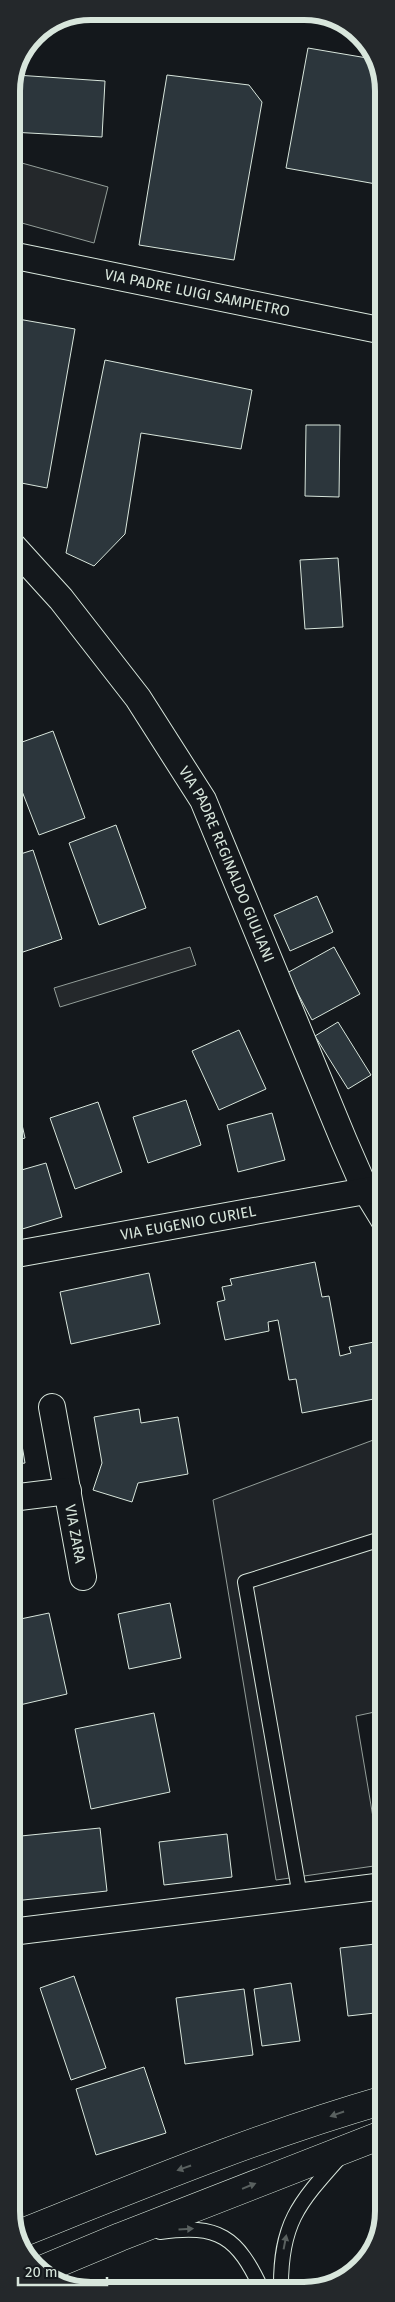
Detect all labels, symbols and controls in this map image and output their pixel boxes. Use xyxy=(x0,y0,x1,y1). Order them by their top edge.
street label: VIA PADRE LUIGI SAMPIETRO xyxy=(103,265,291,321)
street label: VIA PADRE REGINALDO GIULIANI xyxy=(175,763,278,965)
street label: VIA EUGENIO CURIEL xyxy=(119,1202,258,1244)
street label: VIA ZARA xyxy=(61,1503,89,1565)
one-way arrow xyxy=(329,2110,344,2118)
one-way arrow xyxy=(176,2164,191,2172)
one-way arrow xyxy=(242,2181,256,2189)
one-way arrow xyxy=(178,2225,194,2233)
one-way arrow xyxy=(282,2234,290,2250)
scale bar xyxy=(18,2254,106,2286)
text: 20 m xyxy=(25,2263,58,2281)

